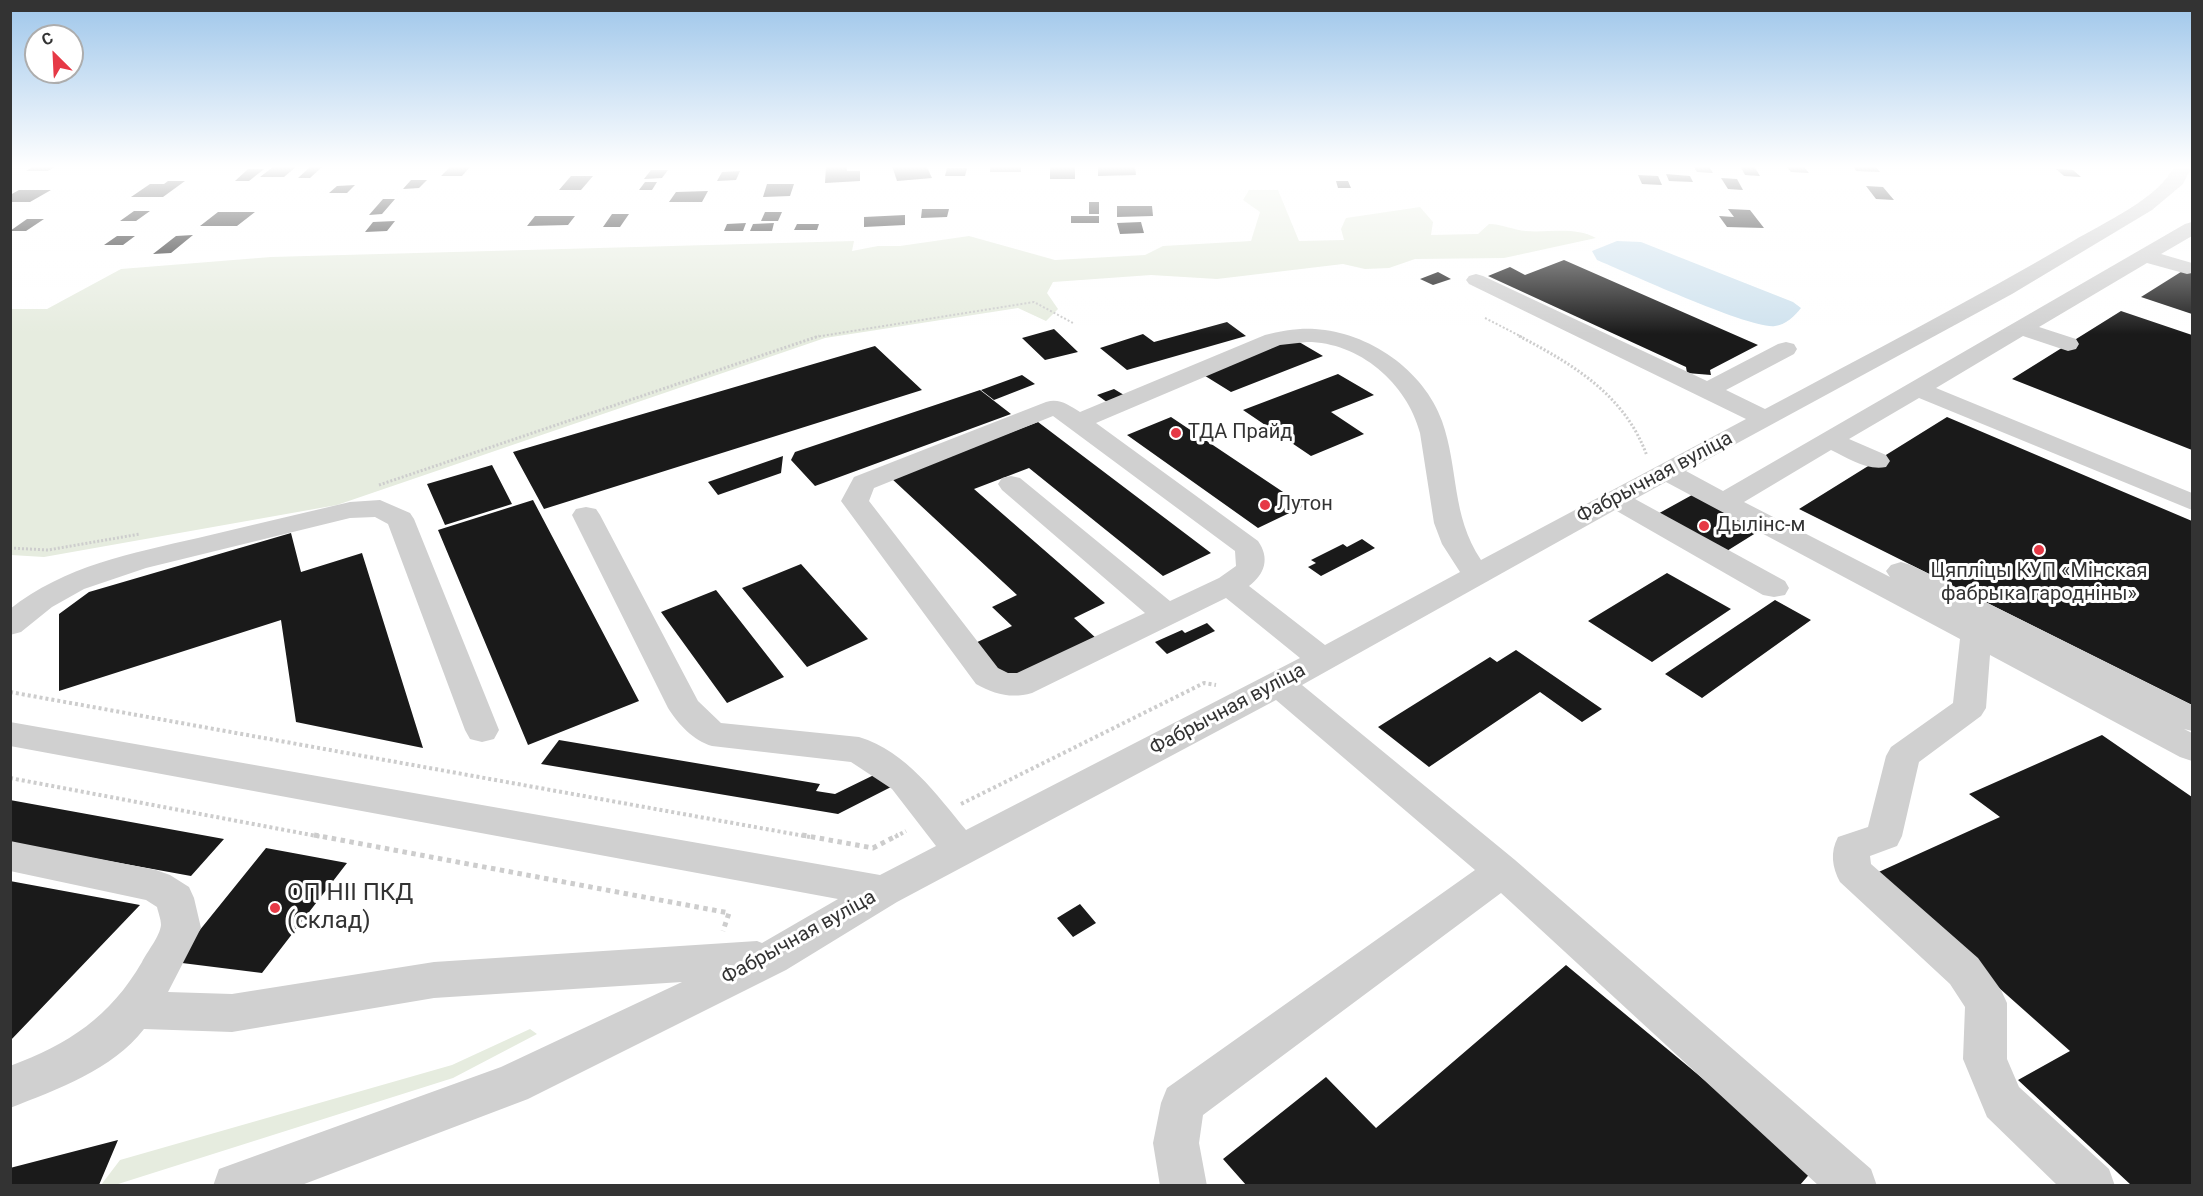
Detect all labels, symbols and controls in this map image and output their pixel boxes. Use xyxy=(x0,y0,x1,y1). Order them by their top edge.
north arrow xyxy=(24,24,84,84)
text: С xyxy=(39,28,56,50)
place label: ТДА Прайд xyxy=(1188,421,1292,445)
marker: ТДА Прайд xyxy=(1169,426,1183,440)
street label: Фабрычная вуліца xyxy=(1573,427,1737,529)
place label: Лутон xyxy=(1277,493,1333,517)
marker: Лутон xyxy=(1258,498,1272,512)
place label: Дылінс-м xyxy=(1716,514,1805,538)
marker: Дылінс-м xyxy=(1697,519,1711,533)
marker: Цяпліцы КУП «Мінская фабрыка гародніны» xyxy=(2032,543,2046,557)
place label: Цяпліцы КУП «Мінская фабрыка гародніны» xyxy=(1931,560,2147,607)
street label: Фабрычная вуліца xyxy=(1146,659,1310,761)
place label: ОП НII ПКД (склад) xyxy=(287,880,413,936)
street label: Фабрычная вуліца xyxy=(718,886,880,990)
marker: ОП НII ПКД (склад) xyxy=(268,901,282,915)

